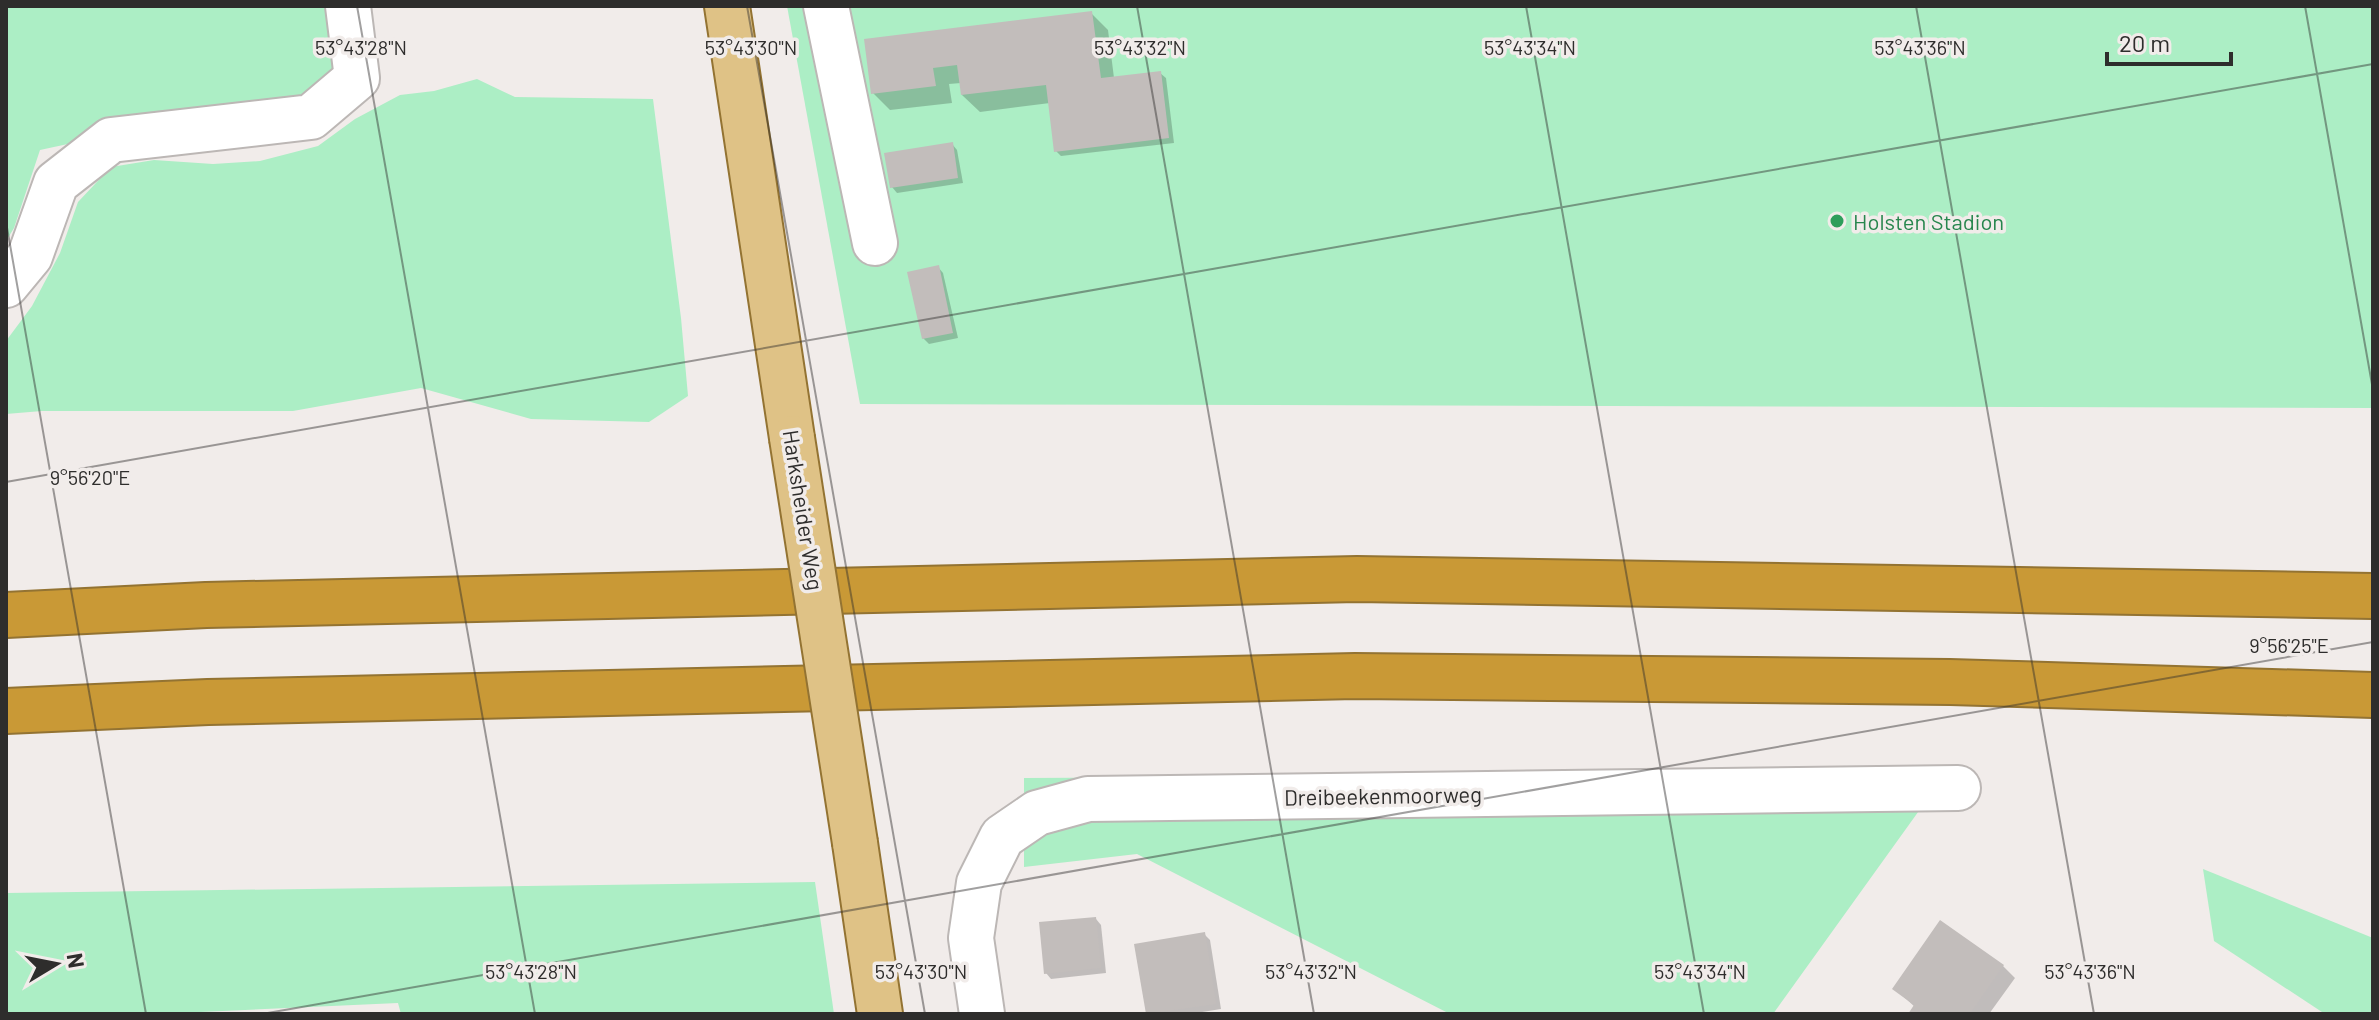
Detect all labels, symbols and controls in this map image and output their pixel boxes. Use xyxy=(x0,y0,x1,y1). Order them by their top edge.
scale bar xyxy=(2107,16,2231,66)
text: 20 m xyxy=(2119,28,2170,57)
text: 53°43'28"N xyxy=(315,35,407,59)
text: 53°43'30"N xyxy=(705,35,797,59)
text: 53°43'32"N xyxy=(1094,35,1186,59)
text: 53°43'34"N xyxy=(1484,35,1576,59)
text: 53°43'36"N xyxy=(1874,35,1966,59)
place label: Holsten Stadion xyxy=(1853,208,2004,234)
marker: Holsten Stadion xyxy=(1828,212,1846,230)
street label: Harksheider Weg xyxy=(778,428,830,592)
text: 9°56'20"E xyxy=(50,465,130,489)
text: 9°56'25"E xyxy=(2249,633,2329,657)
street label: Dreibeekenmoorweg xyxy=(1284,780,1482,810)
north arrow xyxy=(16,924,96,1004)
text: N xyxy=(63,951,91,970)
text: 53°43'28"N xyxy=(485,959,577,983)
text: 53°43'30"N xyxy=(875,959,967,983)
text: 53°43'32"N xyxy=(1265,959,1357,983)
text: 53°43'34"N xyxy=(1654,959,1746,983)
text: 53°43'36"N xyxy=(2044,959,2136,983)

